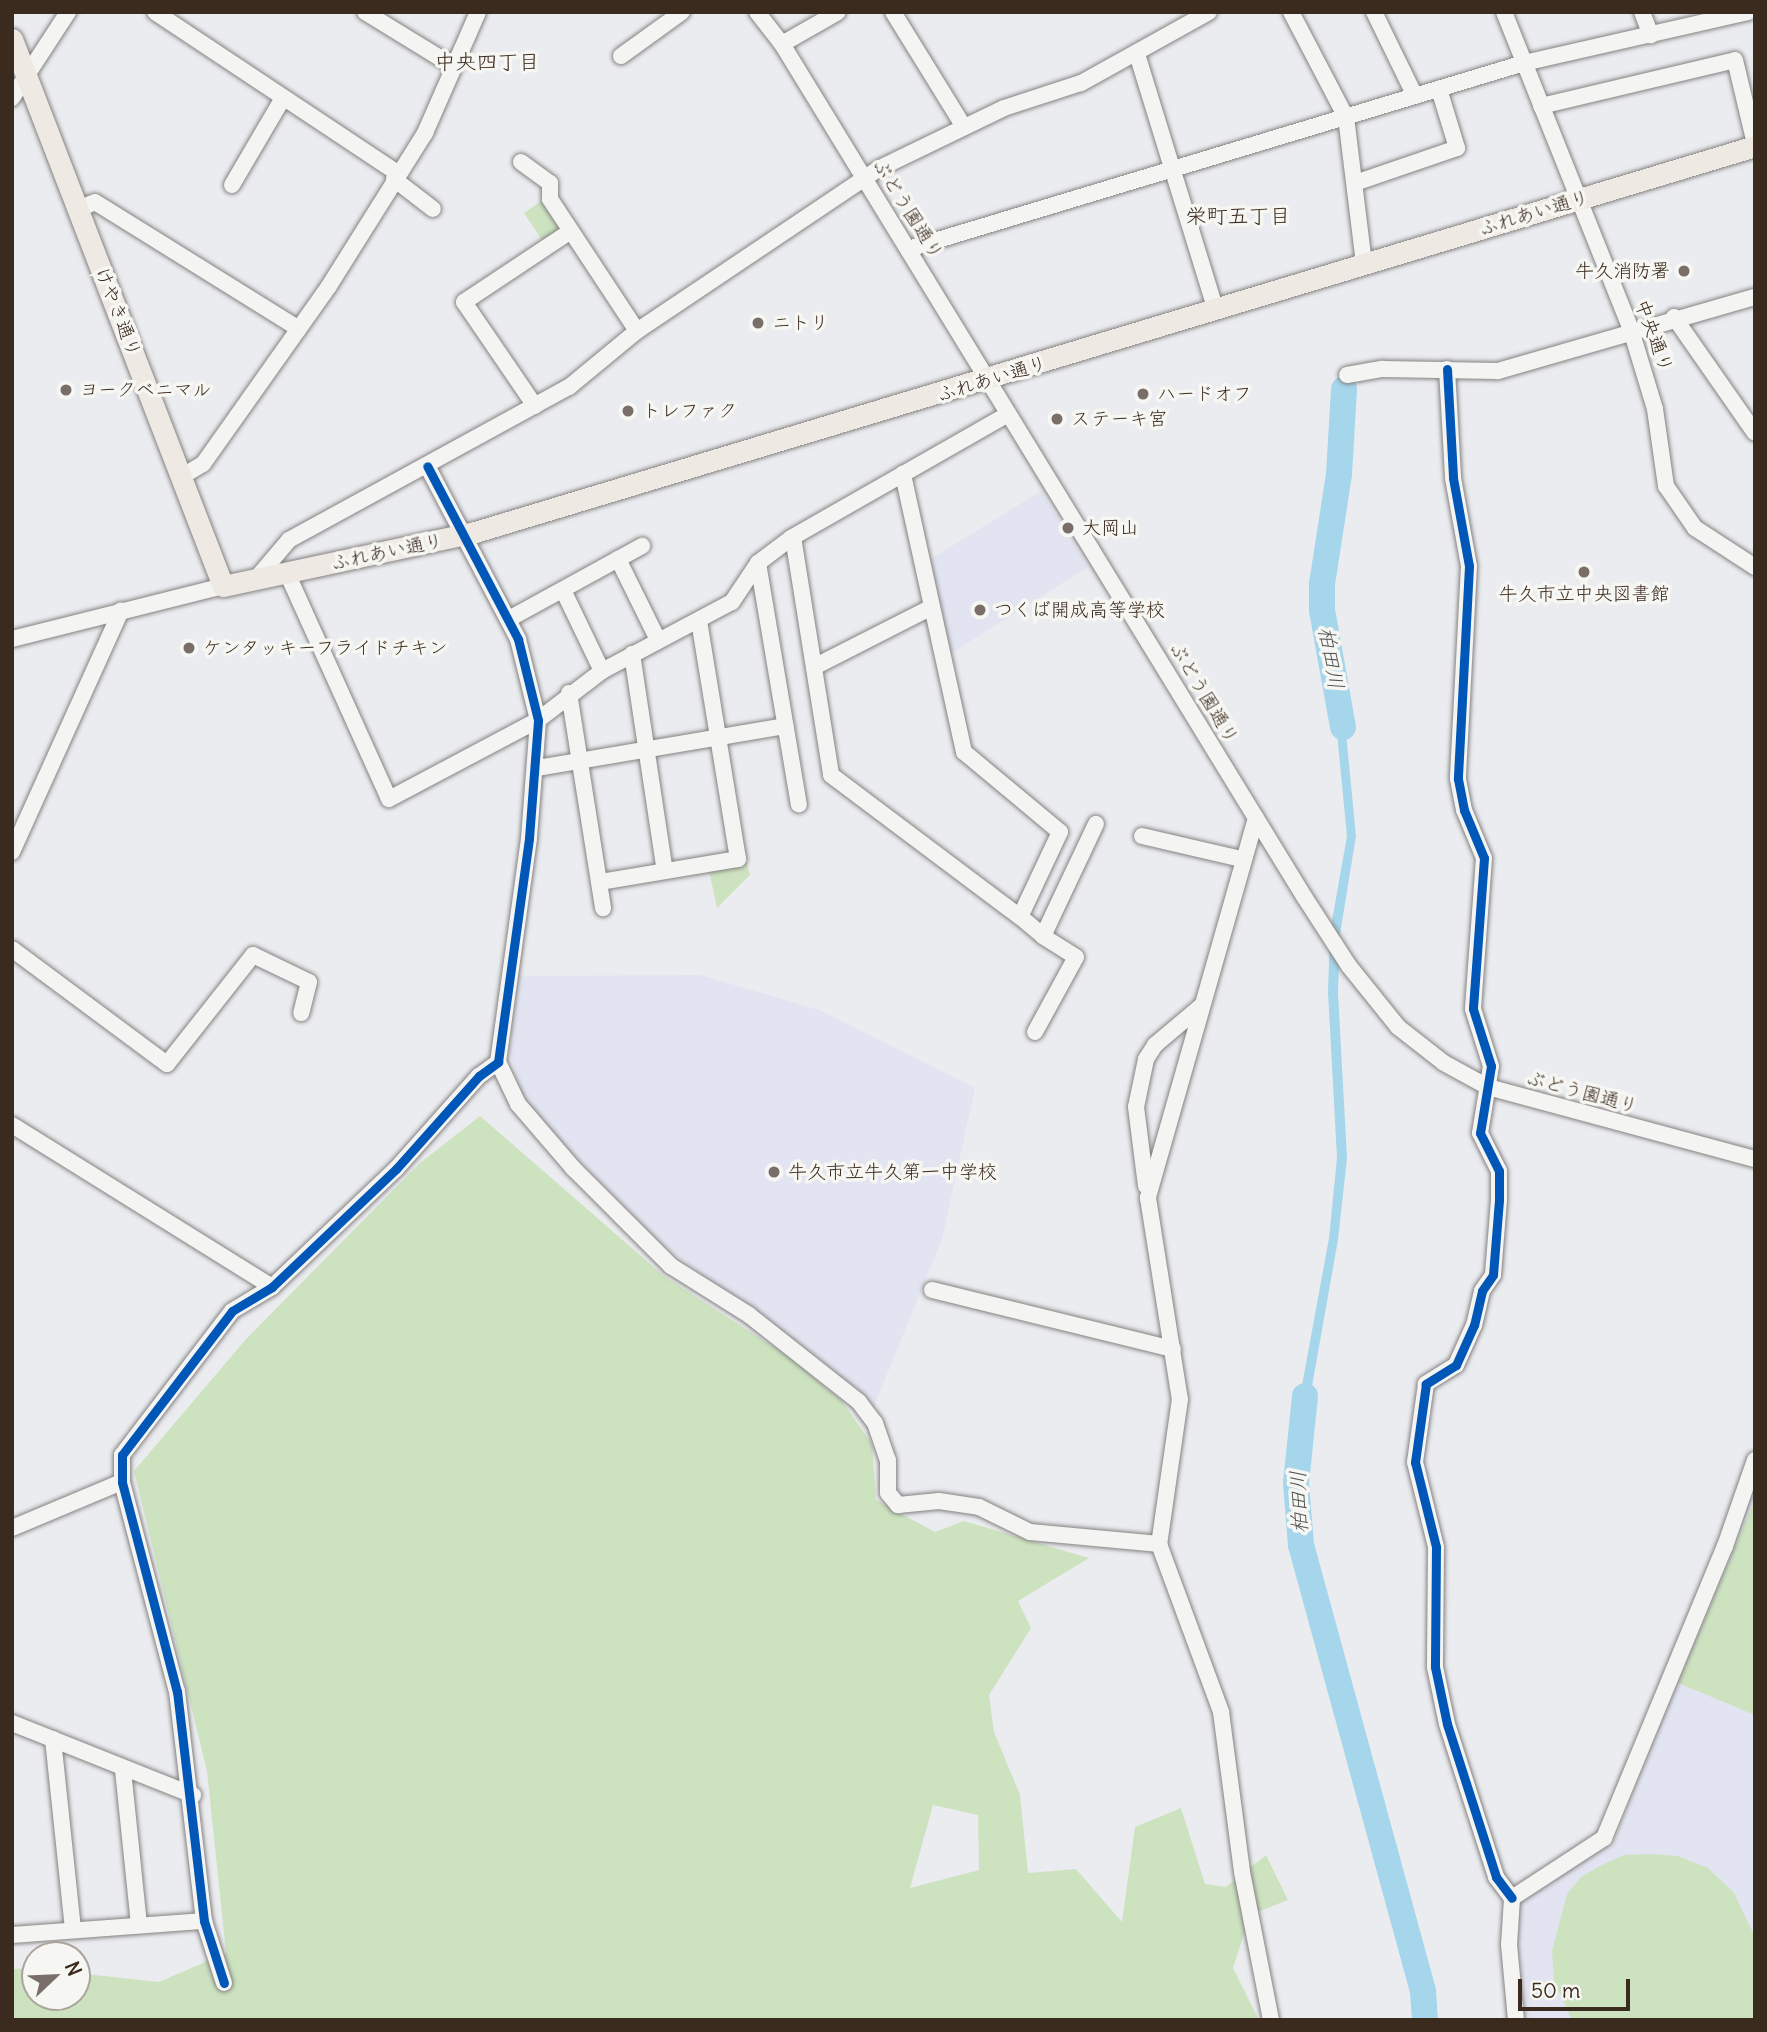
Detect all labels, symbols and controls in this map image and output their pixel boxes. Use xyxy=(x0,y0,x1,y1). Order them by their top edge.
district label: 中央四丁目 xyxy=(435,49,539,75)
street label: ぶどう園通り xyxy=(868,155,948,263)
street label: ふれあい通り xyxy=(1476,185,1592,241)
district label: 栄町五丁目 xyxy=(1186,203,1290,229)
place label: 牛久消防署 xyxy=(1575,260,1670,282)
marker: 牛久消防署 xyxy=(1676,263,1692,279)
street label: けやき通り xyxy=(90,264,146,360)
street label: 中央通り xyxy=(1630,296,1678,376)
place label: ニトリ xyxy=(772,312,829,334)
marker: ニトリ xyxy=(750,315,766,331)
street label: ふれあい通り xyxy=(934,351,1050,407)
place label: ヨークベニマル xyxy=(80,379,212,401)
marker: ヨークベニマル xyxy=(58,382,74,398)
place label: ハードオフ xyxy=(1157,383,1252,405)
marker: ハードオフ xyxy=(1135,386,1151,402)
place label: トレファク xyxy=(642,400,737,422)
marker: トレファク xyxy=(620,403,636,419)
place label: ステーキ宮 xyxy=(1071,408,1166,430)
marker: ステーキ宮 xyxy=(1049,411,1065,427)
place label: 大岡山 xyxy=(1082,517,1139,539)
marker: 大岡山 xyxy=(1060,520,1076,536)
street label: ふれあい通り xyxy=(329,529,445,575)
marker: 牛久市立中央図書館 xyxy=(1576,564,1592,580)
place label: 牛久市立中央図書館 xyxy=(1499,583,1669,605)
place label: つくば開成高等学校 xyxy=(994,599,1165,621)
marker: つくば開成高等学校 xyxy=(972,602,988,618)
water label: 柏田川 xyxy=(1313,625,1349,691)
place label: ケンタッキーフライドチキン xyxy=(203,637,450,659)
street label: ぶどう園通り xyxy=(1165,638,1243,748)
marker: ケンタッキーフライドチキン xyxy=(181,640,197,656)
street label: ぶどう園通り xyxy=(1524,1066,1640,1118)
place label: 牛久市立牛久第一中学校 xyxy=(788,1161,997,1183)
marker: 牛久市立牛久第一中学校 xyxy=(766,1164,782,1180)
water label: 柏田川 xyxy=(1285,1470,1313,1534)
north arrow xyxy=(21,1941,91,2011)
text: N xyxy=(60,1958,87,1979)
scale bar xyxy=(1522,1966,1634,2010)
text: 50 m xyxy=(1531,1977,1580,2004)

